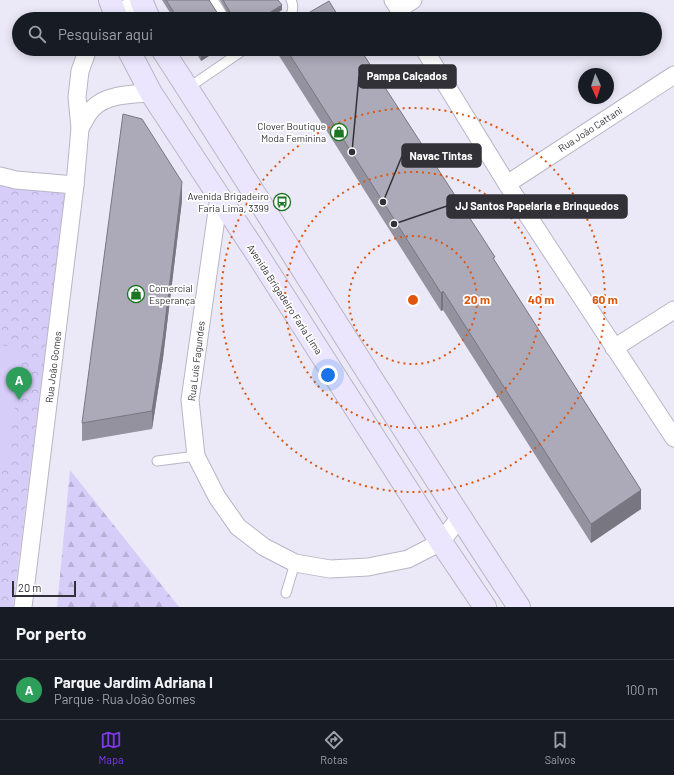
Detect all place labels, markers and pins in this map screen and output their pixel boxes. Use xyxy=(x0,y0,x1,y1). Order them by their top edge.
callout: Pampa Calçados xyxy=(359,65,456,88)
place label: Clover Boutique Moda Feminina xyxy=(257,120,326,144)
shop icon: Clover Boutique Moda Feminina xyxy=(329,122,349,142)
callout: Navac Tintas xyxy=(402,144,481,167)
place label: Avenida Brigadeiro Faria Lima, 3399 xyxy=(187,190,269,214)
bus stop icon: Avenida Brigadeiro Faria Lima, 3399 xyxy=(272,192,292,212)
callout: JJ Santos Papelaria e Brinquedos xyxy=(447,195,627,218)
place label: Comercial Esperança xyxy=(149,282,195,306)
shop icon: Comercial Esperança xyxy=(126,284,146,304)
centre of rings xyxy=(406,293,420,307)
pin: A xyxy=(6,367,32,400)

